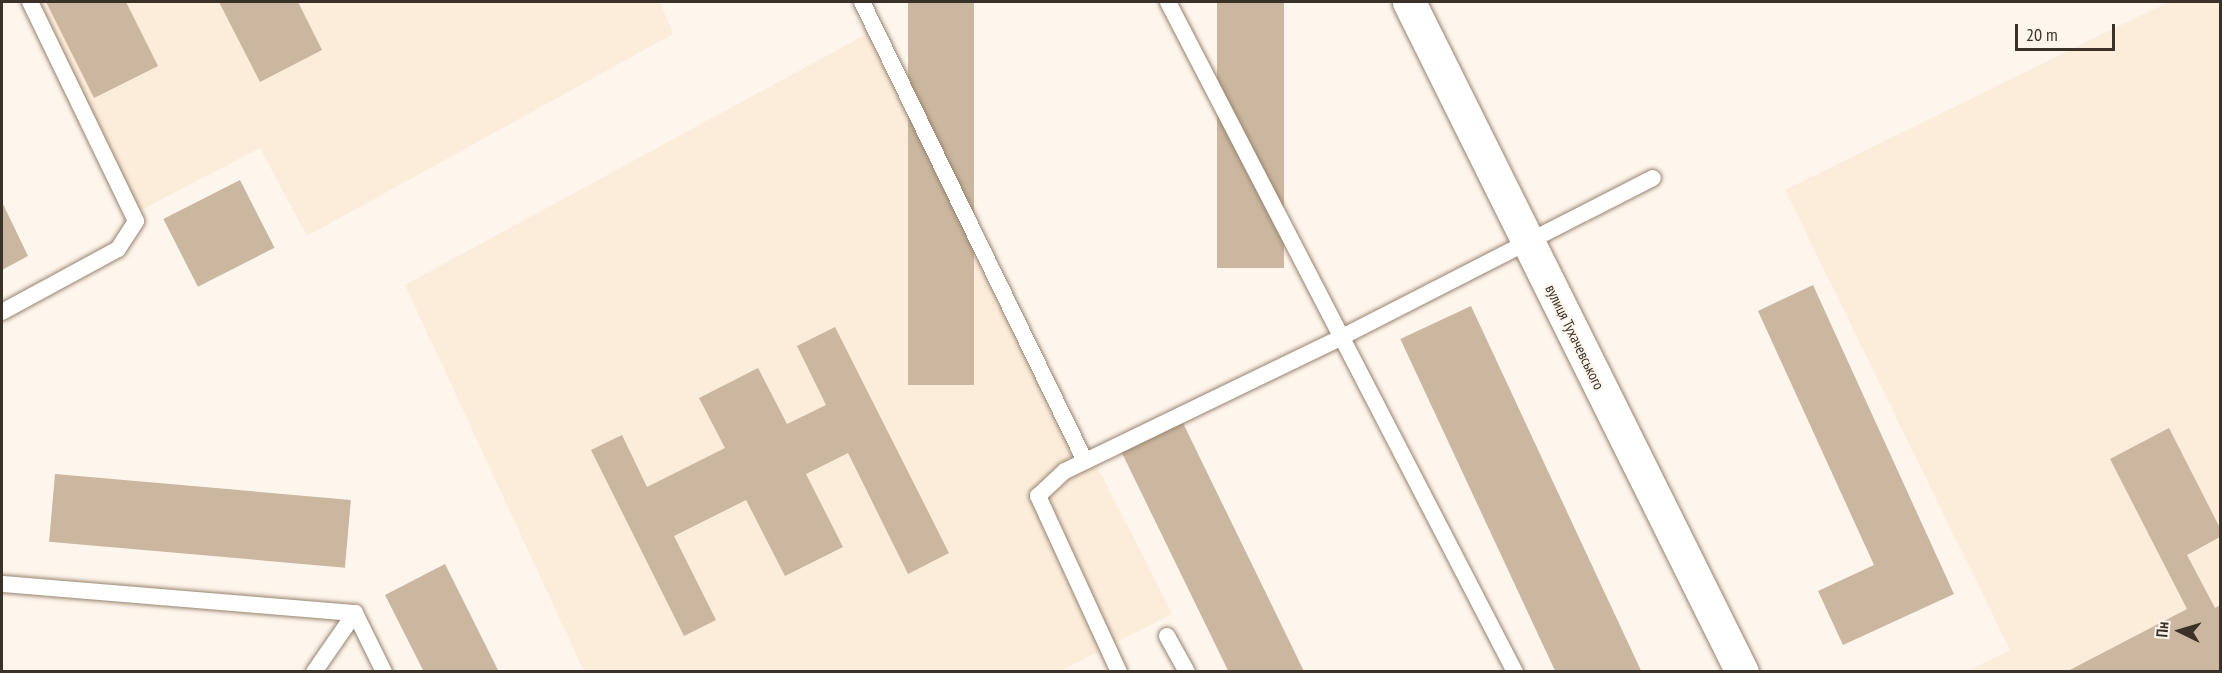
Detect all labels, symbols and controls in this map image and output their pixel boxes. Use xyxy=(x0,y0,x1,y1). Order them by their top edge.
scale bar xyxy=(2018,12,2118,50)
text: 20 m xyxy=(2026,23,2058,46)
street label: вулиця Тухачевського xyxy=(1542,281,1608,393)
north arrow xyxy=(2150,601,2210,661)
text: Пн xyxy=(2151,621,2173,638)

